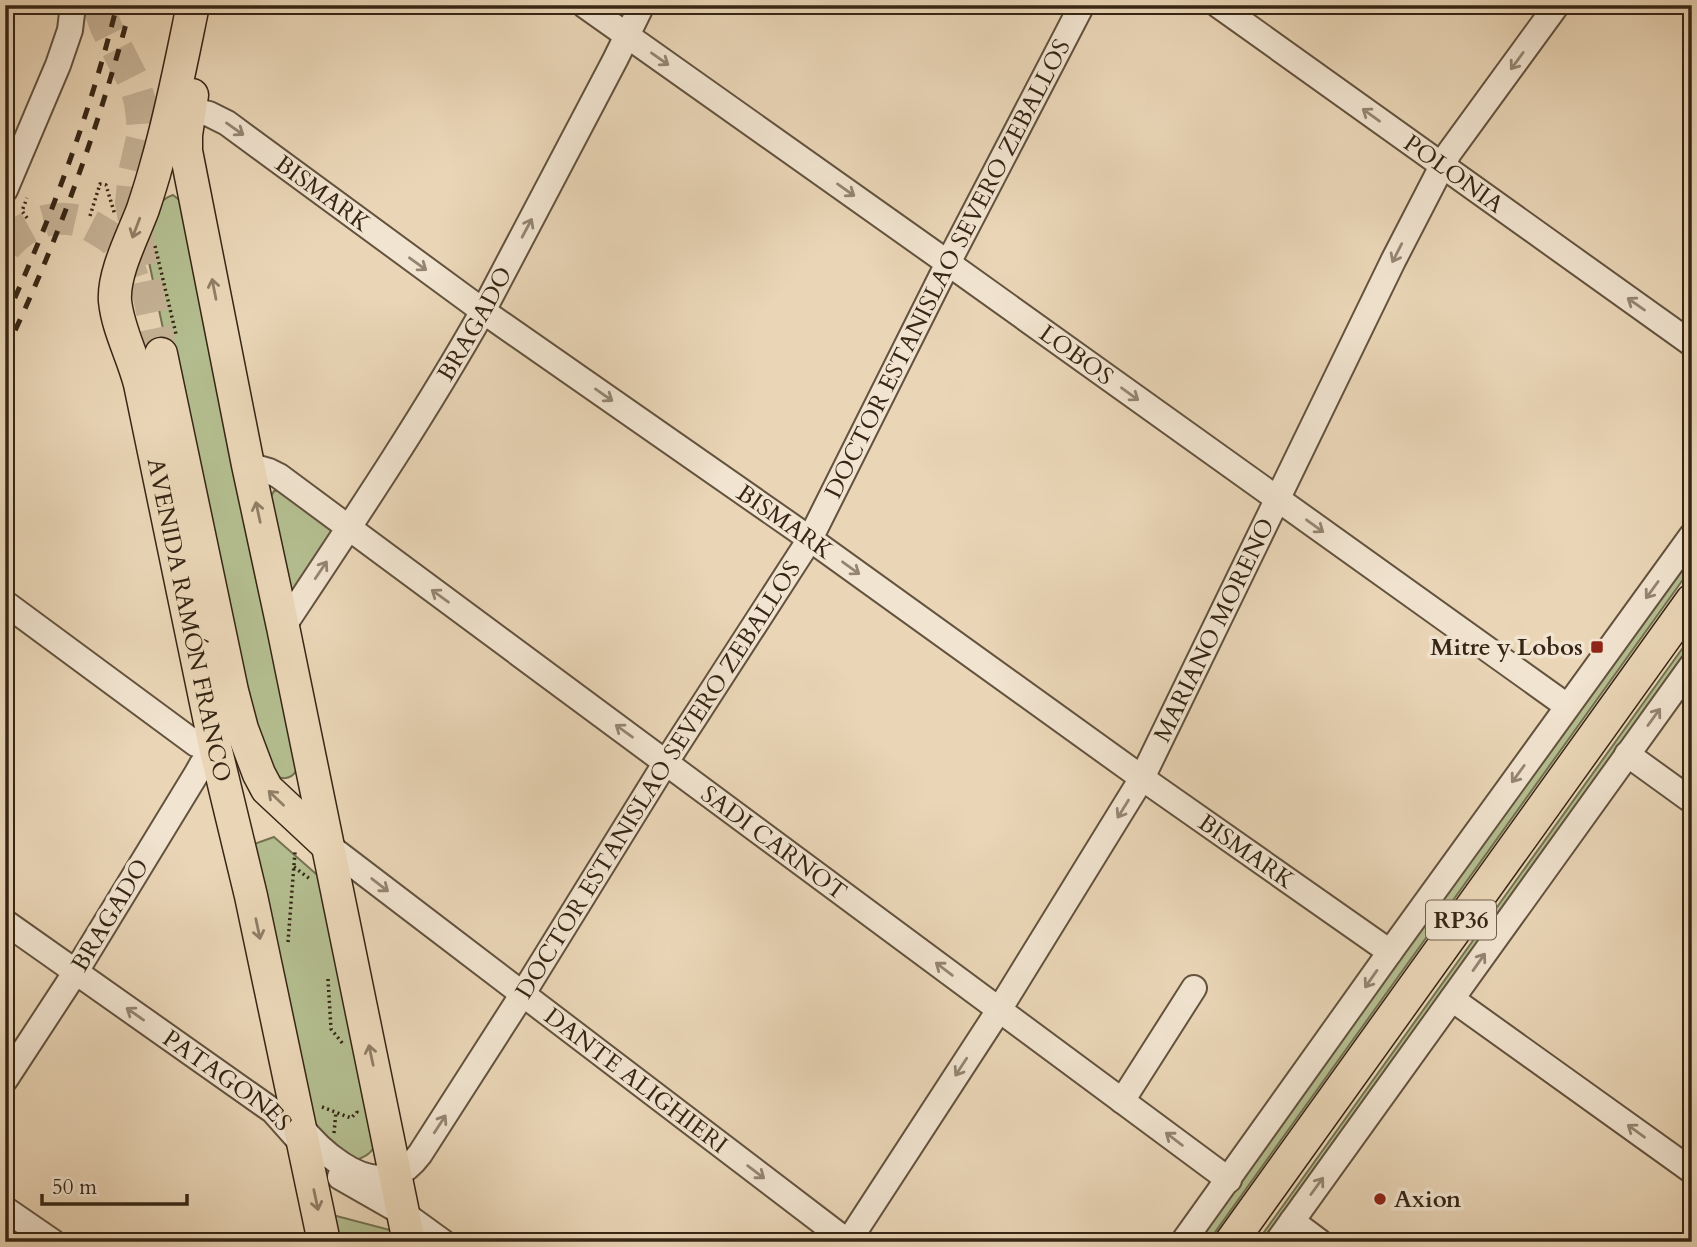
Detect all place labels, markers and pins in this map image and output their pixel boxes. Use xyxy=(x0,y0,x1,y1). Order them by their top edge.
place label: Mitre y Lobos xyxy=(1430,631,1583,664)
marker: Mitre y Lobos xyxy=(1589,639,1605,655)
place label: Axion xyxy=(1394,1183,1462,1216)
marker: Axion xyxy=(1372,1191,1388,1207)

